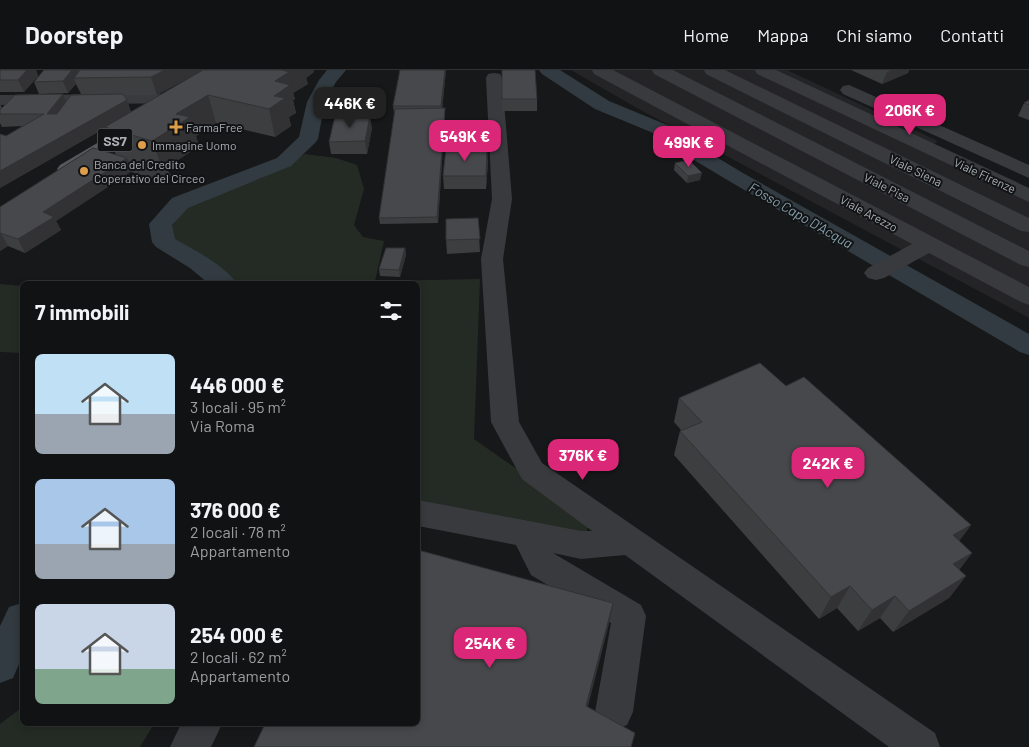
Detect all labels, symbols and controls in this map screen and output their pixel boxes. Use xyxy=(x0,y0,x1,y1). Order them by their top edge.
text: Doorstep xyxy=(25,20,123,49)
text: Home xyxy=(683,24,729,46)
text: Mappa xyxy=(757,24,808,46)
text: Chi siamo xyxy=(836,24,912,46)
text: Contatti xyxy=(940,24,1004,46)
pin: 446K € xyxy=(309,87,391,129)
text: 446K € xyxy=(324,93,376,112)
pin: 206K € xyxy=(869,93,951,136)
text: 206K € xyxy=(885,100,935,119)
pin: 549K € xyxy=(424,119,506,162)
place label: FarmaFree xyxy=(186,120,243,134)
marker: FarmaFree xyxy=(170,121,182,133)
text: 549K € xyxy=(440,126,490,145)
pin: 499K € xyxy=(648,126,730,168)
road number: SS7 xyxy=(98,128,132,152)
text: 499K € xyxy=(664,132,714,151)
place label: Immagine Uomo xyxy=(152,138,236,152)
marker: Immagine Uomo xyxy=(136,139,148,151)
street label: Viale Siena xyxy=(887,151,945,189)
street label: Viale Firenze xyxy=(952,155,1018,195)
place label: Banca del Credito Coperativo del Circeo xyxy=(94,157,205,185)
marker: Banca del Credito Coperativo del Circeo xyxy=(78,165,90,177)
street label: Viale Pisa xyxy=(862,169,912,205)
water label: Fosso Capo D'Acqua xyxy=(746,178,856,252)
street label: Viale Arezzo xyxy=(838,192,900,234)
icon: filters xyxy=(377,297,405,325)
text: 7 immobili xyxy=(35,299,129,324)
text: 446 000 € xyxy=(190,372,284,397)
icon: home xyxy=(75,374,135,434)
text: 3 locali · 95 m² xyxy=(190,397,286,416)
text: Via Roma xyxy=(190,416,255,435)
pin: 376K € xyxy=(542,438,624,481)
text: 376K € xyxy=(559,445,607,464)
pin: 242K € xyxy=(787,446,869,489)
text: 242K € xyxy=(803,453,853,472)
text: 376 000 € xyxy=(190,497,281,522)
icon: home xyxy=(75,499,135,559)
text: 2 locali · 78 m² xyxy=(190,522,286,541)
text: Appartamento xyxy=(190,541,290,560)
text: 254 000 € xyxy=(190,622,283,647)
icon: home xyxy=(75,624,135,684)
pin: 254K € xyxy=(449,626,531,669)
text: 254K € xyxy=(465,633,515,652)
text: 2 locali · 62 m² xyxy=(190,647,287,666)
text: Appartamento xyxy=(190,666,290,685)

